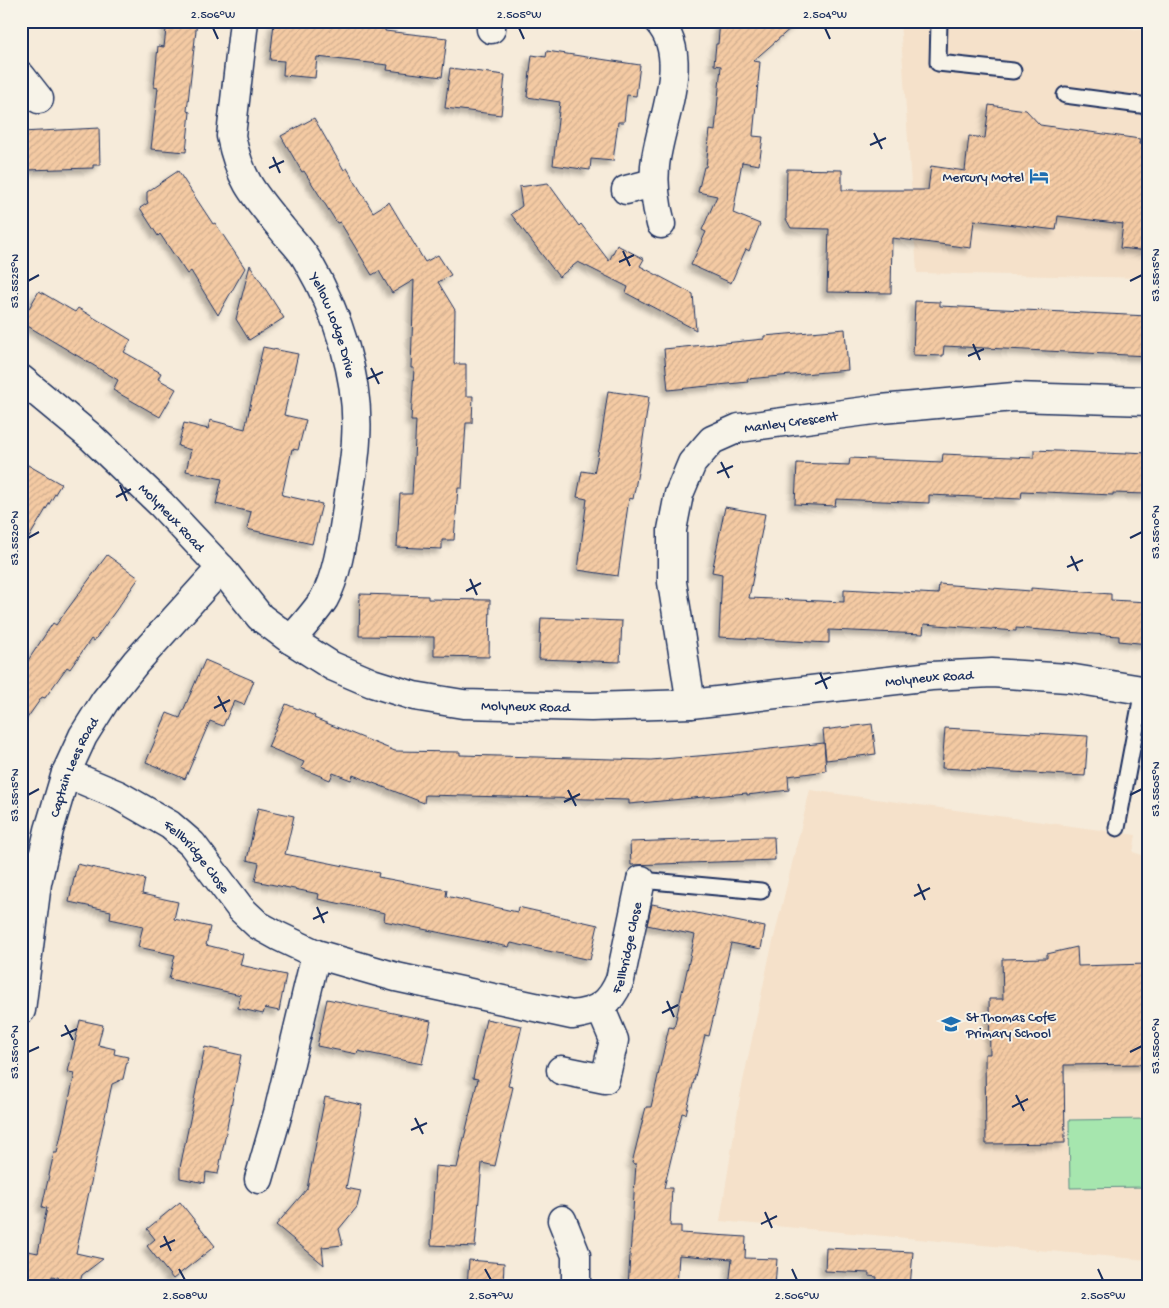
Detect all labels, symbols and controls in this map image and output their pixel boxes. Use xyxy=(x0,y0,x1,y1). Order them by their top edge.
text: 2.506°W xyxy=(191,9,235,23)
text: 2.505°W xyxy=(497,9,541,23)
text: 2.504°W xyxy=(803,9,847,23)
hotel icon: Mercury Motel xyxy=(1028,165,1050,187)
place label: Mercury Motel xyxy=(943,170,1024,187)
text: 53.5515°N xyxy=(1150,248,1164,302)
text: 53.5525°N xyxy=(9,254,23,308)
street label: Yellow Lodge Drive xyxy=(304,269,358,380)
street label: Manley Crescent xyxy=(743,409,840,438)
street label: Molyneux Road xyxy=(134,481,209,558)
text: 53.5510°N xyxy=(1150,505,1164,559)
text: 53.5520°N xyxy=(9,510,23,565)
street label: Molyneux Road xyxy=(884,668,976,692)
street label: Molyneux Road xyxy=(481,698,572,718)
street label: Captain Lees Road xyxy=(47,713,105,820)
text: 53.5505°N xyxy=(1150,761,1164,817)
text: 53.5515°N xyxy=(9,768,23,822)
street label: Fellbridge Close xyxy=(159,817,233,898)
street label: Fellbridge Close xyxy=(608,900,647,998)
place label: St Thomas CofE Primary School xyxy=(965,1010,1057,1043)
school or university icon: St Thomas CofE Primary School xyxy=(940,1013,962,1035)
text: 53.5500°N xyxy=(1150,1018,1164,1074)
text: 53.5510°N xyxy=(9,1025,23,1079)
text: 2.508°W xyxy=(163,1290,207,1304)
text: 2.507°W xyxy=(469,1290,513,1304)
text: 2.506°W xyxy=(775,1290,819,1304)
text: 2.505°W xyxy=(1081,1290,1125,1304)

